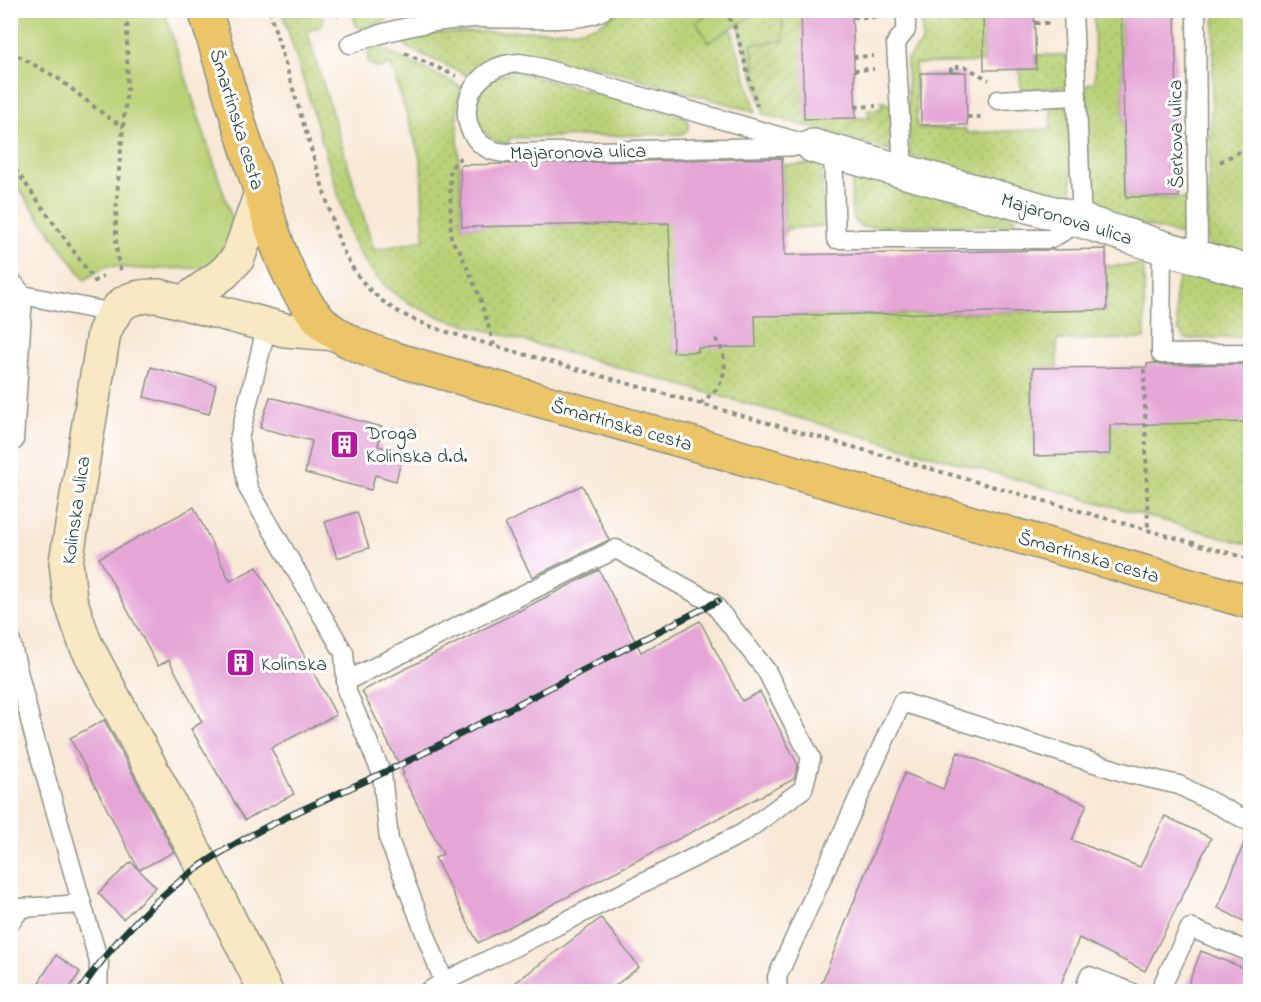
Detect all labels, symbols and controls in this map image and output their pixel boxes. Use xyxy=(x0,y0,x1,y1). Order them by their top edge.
street label: Šmartinska cesta xyxy=(200,46,271,194)
street label: Šerkova ulica xyxy=(1162,79,1193,189)
street label: Majaronova ulica xyxy=(510,138,646,169)
street label: Majaronova ulica xyxy=(997,187,1136,254)
street label: Šmartinska cesta xyxy=(547,392,695,460)
place label: Droga Kolinska d.d. xyxy=(365,420,468,472)
building icon: Droga Kolinska d.d. xyxy=(329,428,361,460)
street label: Kolinska ulica xyxy=(56,454,99,566)
street label: Šmartinska cesta xyxy=(1014,524,1162,592)
building icon: Kolinska xyxy=(224,647,256,679)
place label: Kolinska xyxy=(261,651,327,680)

